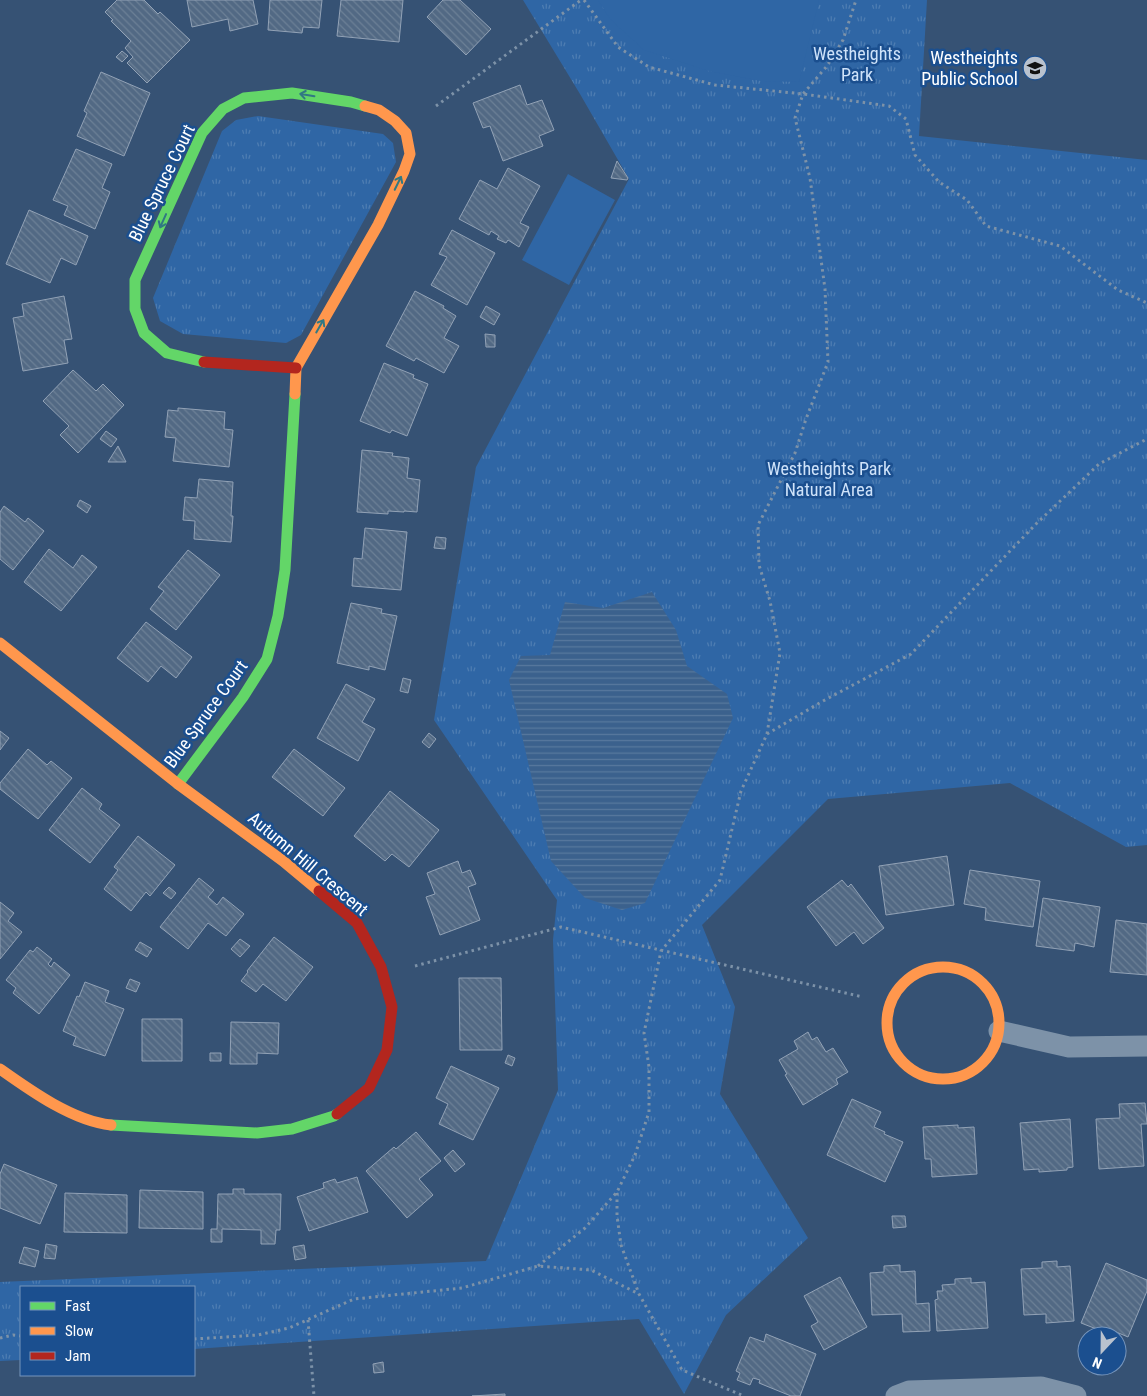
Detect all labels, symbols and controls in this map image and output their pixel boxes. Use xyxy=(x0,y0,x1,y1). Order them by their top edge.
park label: Westheights Park xyxy=(813,43,901,85)
place label: Westheights Public School xyxy=(921,47,1018,89)
school or university icon: Westheights Public School xyxy=(1022,55,1048,81)
one-way arrow xyxy=(299,90,315,100)
street label: Blue Spruce Court xyxy=(124,121,199,245)
one-way arrow xyxy=(394,176,403,191)
one-way arrow xyxy=(157,213,167,228)
one-way arrow xyxy=(316,319,326,333)
park label: Westheights Park Natural Area xyxy=(767,458,891,500)
street label: Blue Spruce Court xyxy=(160,656,252,772)
street label: Autumn Hill Crescent xyxy=(244,807,373,920)
legend xyxy=(20,1286,195,1376)
text: Fast xyxy=(65,1297,90,1315)
text: Slow xyxy=(65,1322,94,1340)
north arrow xyxy=(1077,1326,1127,1376)
text: Jam xyxy=(65,1347,91,1365)
text: N xyxy=(1090,1354,1104,1372)

